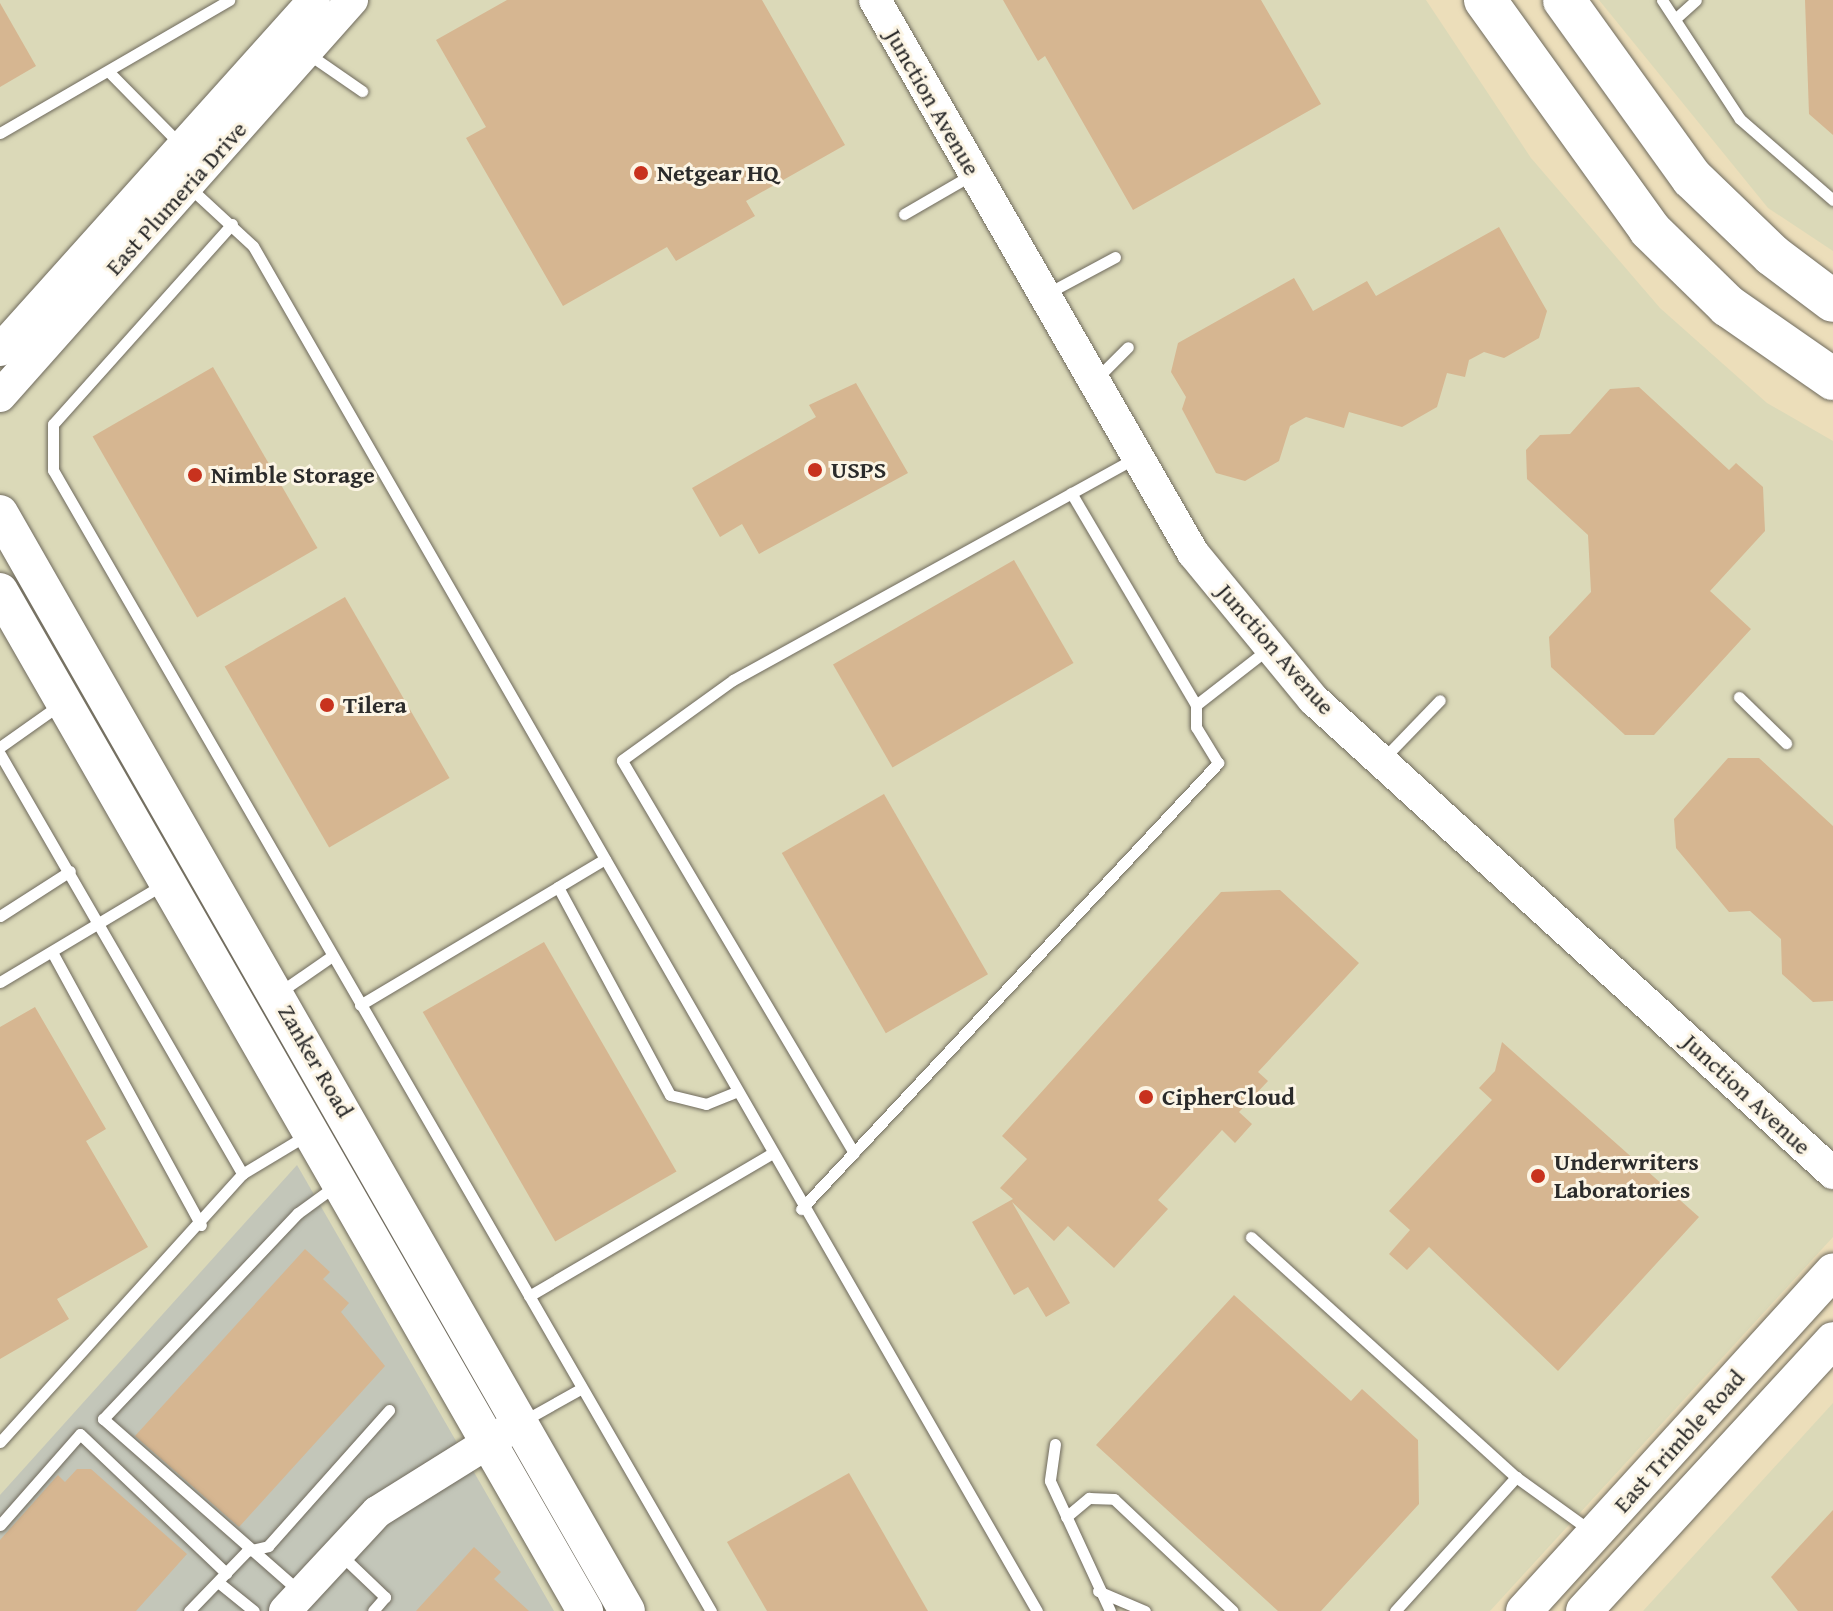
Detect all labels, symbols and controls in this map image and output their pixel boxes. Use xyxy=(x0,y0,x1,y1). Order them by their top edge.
street label: Junction Avenue xyxy=(879,24,987,180)
street label: East Plumeria Drive xyxy=(99,115,253,281)
place label: Netgear HQ xyxy=(657,159,779,187)
marker: Netgear HQ xyxy=(632,164,650,182)
place label: USPS xyxy=(831,456,886,484)
place label: Nimble Storage xyxy=(211,461,375,489)
marker: USPS xyxy=(806,461,824,479)
marker: Nimble Storage xyxy=(186,466,204,484)
street label: Junction Avenue xyxy=(1211,577,1341,721)
place label: Tilera xyxy=(343,691,407,719)
marker: Tilera xyxy=(318,696,336,714)
street label: Zanker Road xyxy=(272,999,360,1123)
street label: Junction Avenue xyxy=(1677,1027,1817,1161)
place label: CipherCloud xyxy=(1162,1083,1295,1111)
marker: CipherCloud xyxy=(1137,1088,1155,1106)
place label: Underwriters Laboratories xyxy=(1554,1148,1699,1204)
marker: Underwriters Laboratories xyxy=(1529,1167,1547,1185)
street label: East Trimble Road xyxy=(1607,1364,1751,1518)

